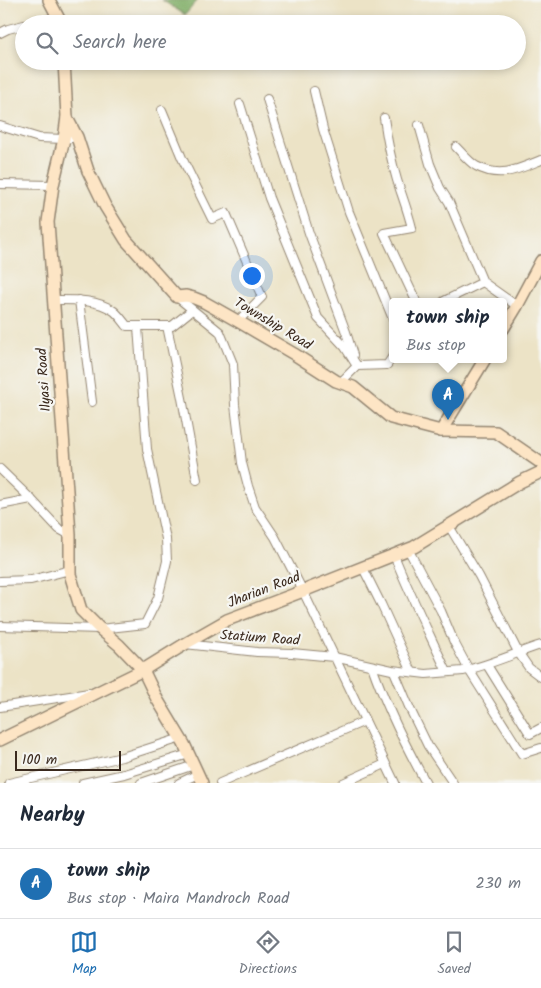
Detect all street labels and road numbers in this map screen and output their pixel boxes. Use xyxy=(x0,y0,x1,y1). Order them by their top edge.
street label: Township Road xyxy=(230,292,317,357)
street label: Ilyasi Road xyxy=(31,346,57,413)
street label: Jharian Road xyxy=(224,566,304,614)
street label: Statium Road xyxy=(219,624,302,652)

